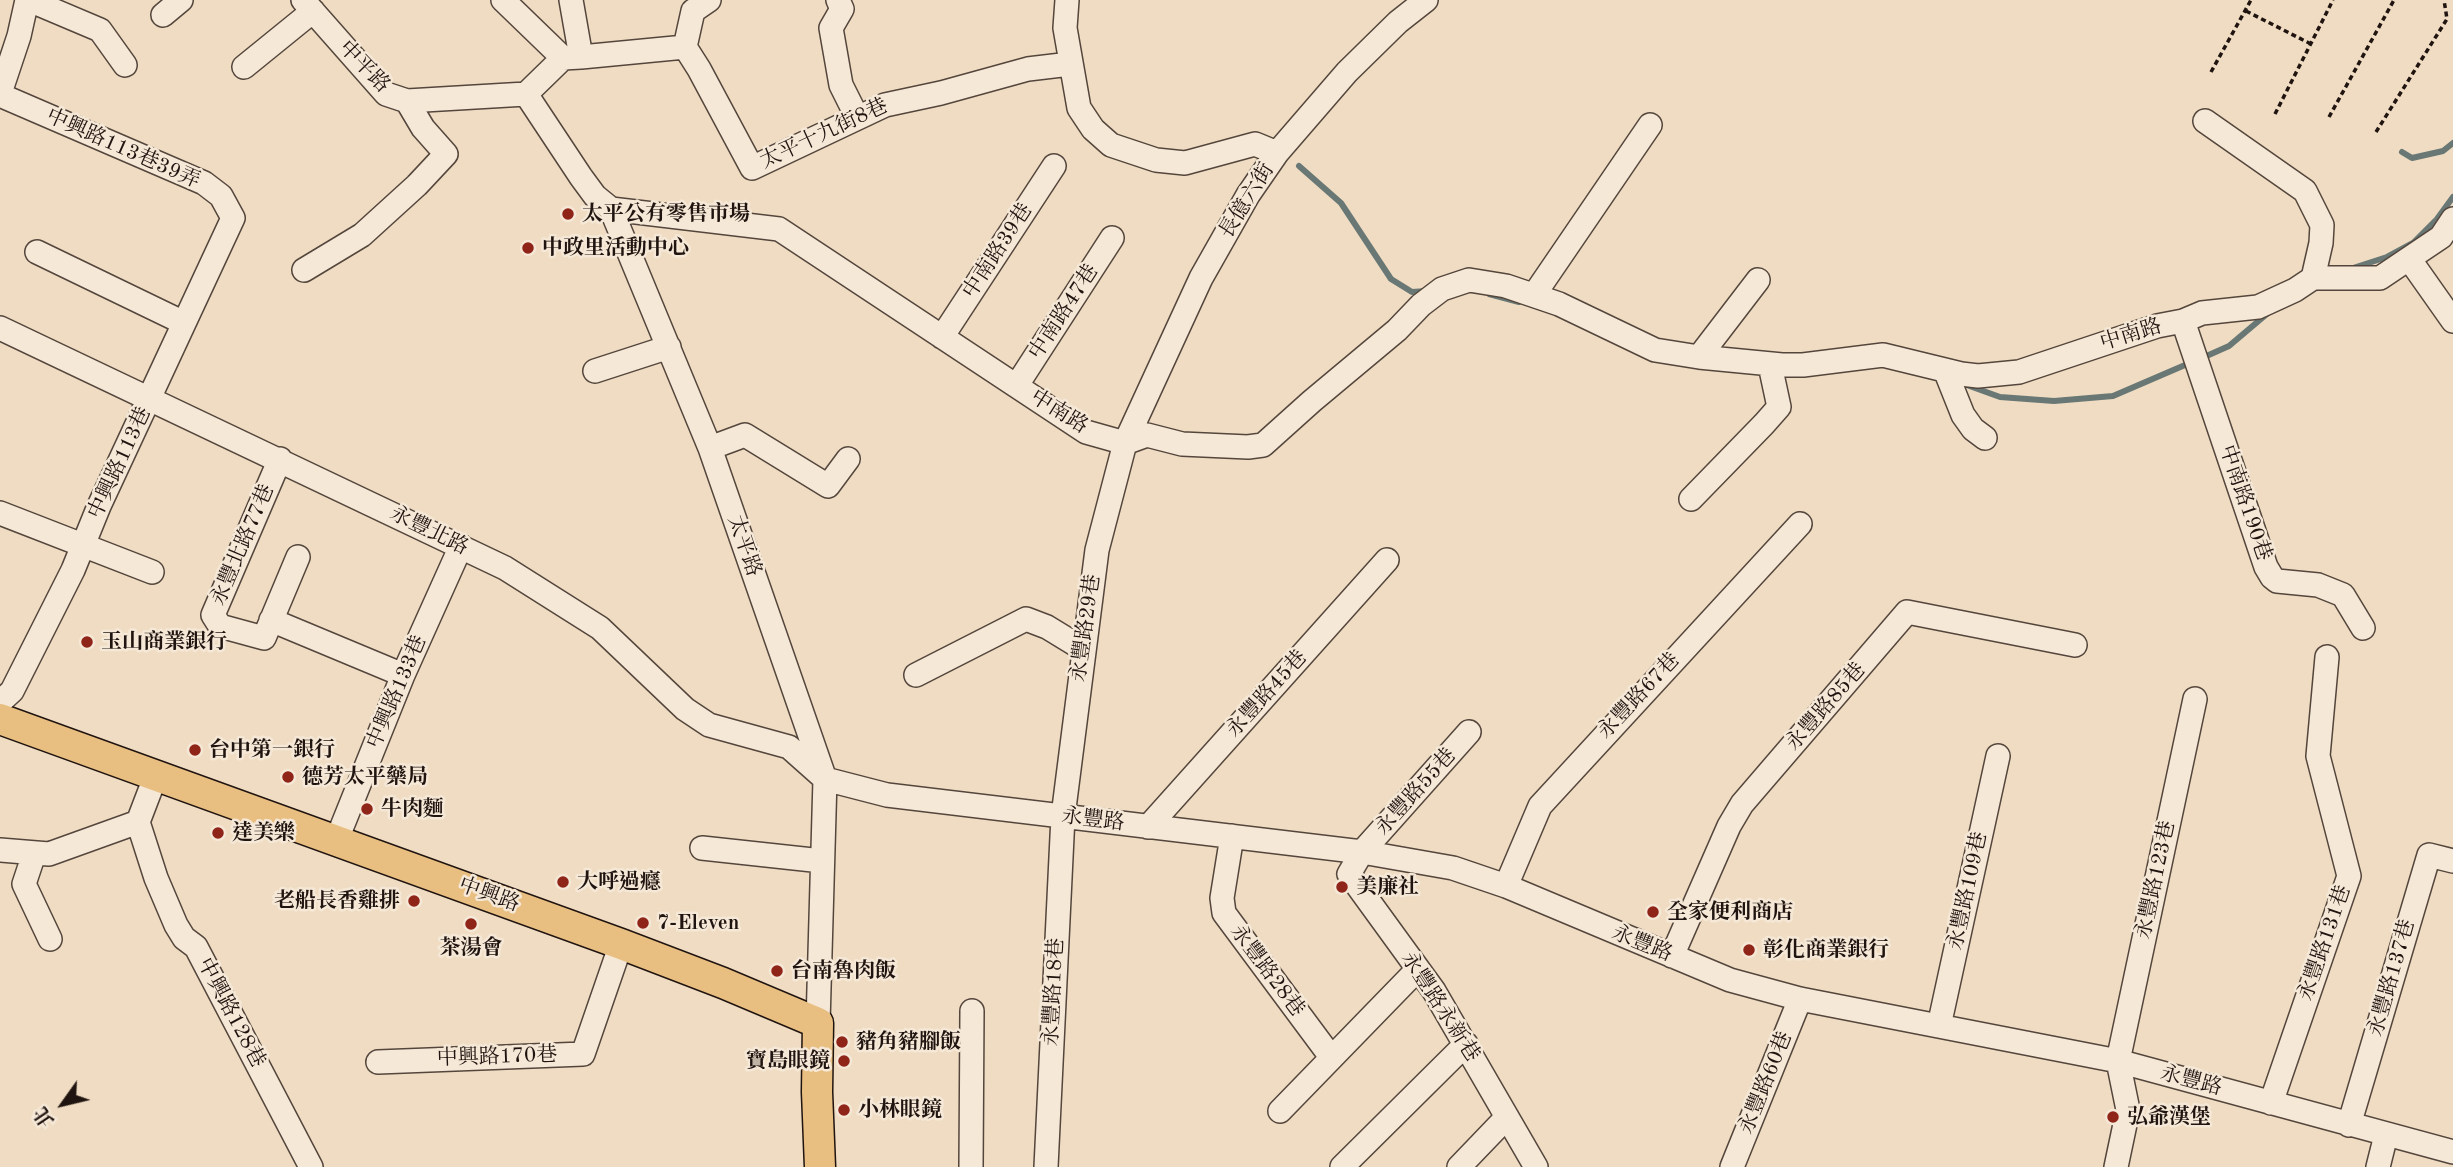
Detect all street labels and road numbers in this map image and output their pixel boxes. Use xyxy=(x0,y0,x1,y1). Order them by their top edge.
street label: 中平路 xyxy=(333,36,395,98)
street label: 太平十九街8巷 xyxy=(756,93,892,175)
street label: 中興路113巷39弄 xyxy=(42,104,204,194)
street label: 長億六街 xyxy=(1214,159,1280,243)
street label: 中南路39巷 xyxy=(958,199,1038,303)
street label: 中南路47巷 xyxy=(1024,260,1104,364)
street label: 中南路 xyxy=(2097,314,2165,356)
street label: 中南路 xyxy=(1026,385,1092,439)
street label: 中興路113巷 xyxy=(83,403,157,523)
street label: 中南路190巷 xyxy=(2213,442,2277,564)
street label: 永豐北路77巷 xyxy=(206,481,280,609)
street label: 永豐北路 xyxy=(386,501,472,561)
street label: 太平路 xyxy=(722,512,766,580)
street label: 永豐路29巷 xyxy=(1066,573,1106,683)
street label: 中興路133巷 xyxy=(362,632,432,752)
street label: 永豐路45巷 xyxy=(1221,645,1313,743)
street label: 永豐路67巷 xyxy=(1593,648,1685,744)
street label: 永豐路85巷 xyxy=(1781,658,1871,756)
street label: 永豐路55巷 xyxy=(1370,743,1462,841)
street label: 永豐路 xyxy=(1060,804,1126,836)
street label: 永豐路123巷 xyxy=(2131,818,2181,942)
street label: 永豐路109巷 xyxy=(1943,829,1993,953)
street label: 中興路 xyxy=(455,872,523,918)
street label: 永豐路131巷 xyxy=(2293,882,2357,1004)
street label: 永豐路137巷 xyxy=(2363,917,2421,1039)
street label: 永豐路28巷 xyxy=(1224,920,1310,1022)
street label: 永豐路 xyxy=(1608,921,1676,967)
street label: 永豐路18巷 xyxy=(1039,937,1069,1047)
street label: 永豐路永新巷 xyxy=(1395,947,1485,1067)
street label: 中興路128巷 xyxy=(192,954,270,1072)
street label: 永豐路60巷 xyxy=(1734,1028,1798,1138)
street label: 中興路170巷 xyxy=(436,1042,558,1072)
street label: 永豐路 xyxy=(2157,1061,2225,1101)

